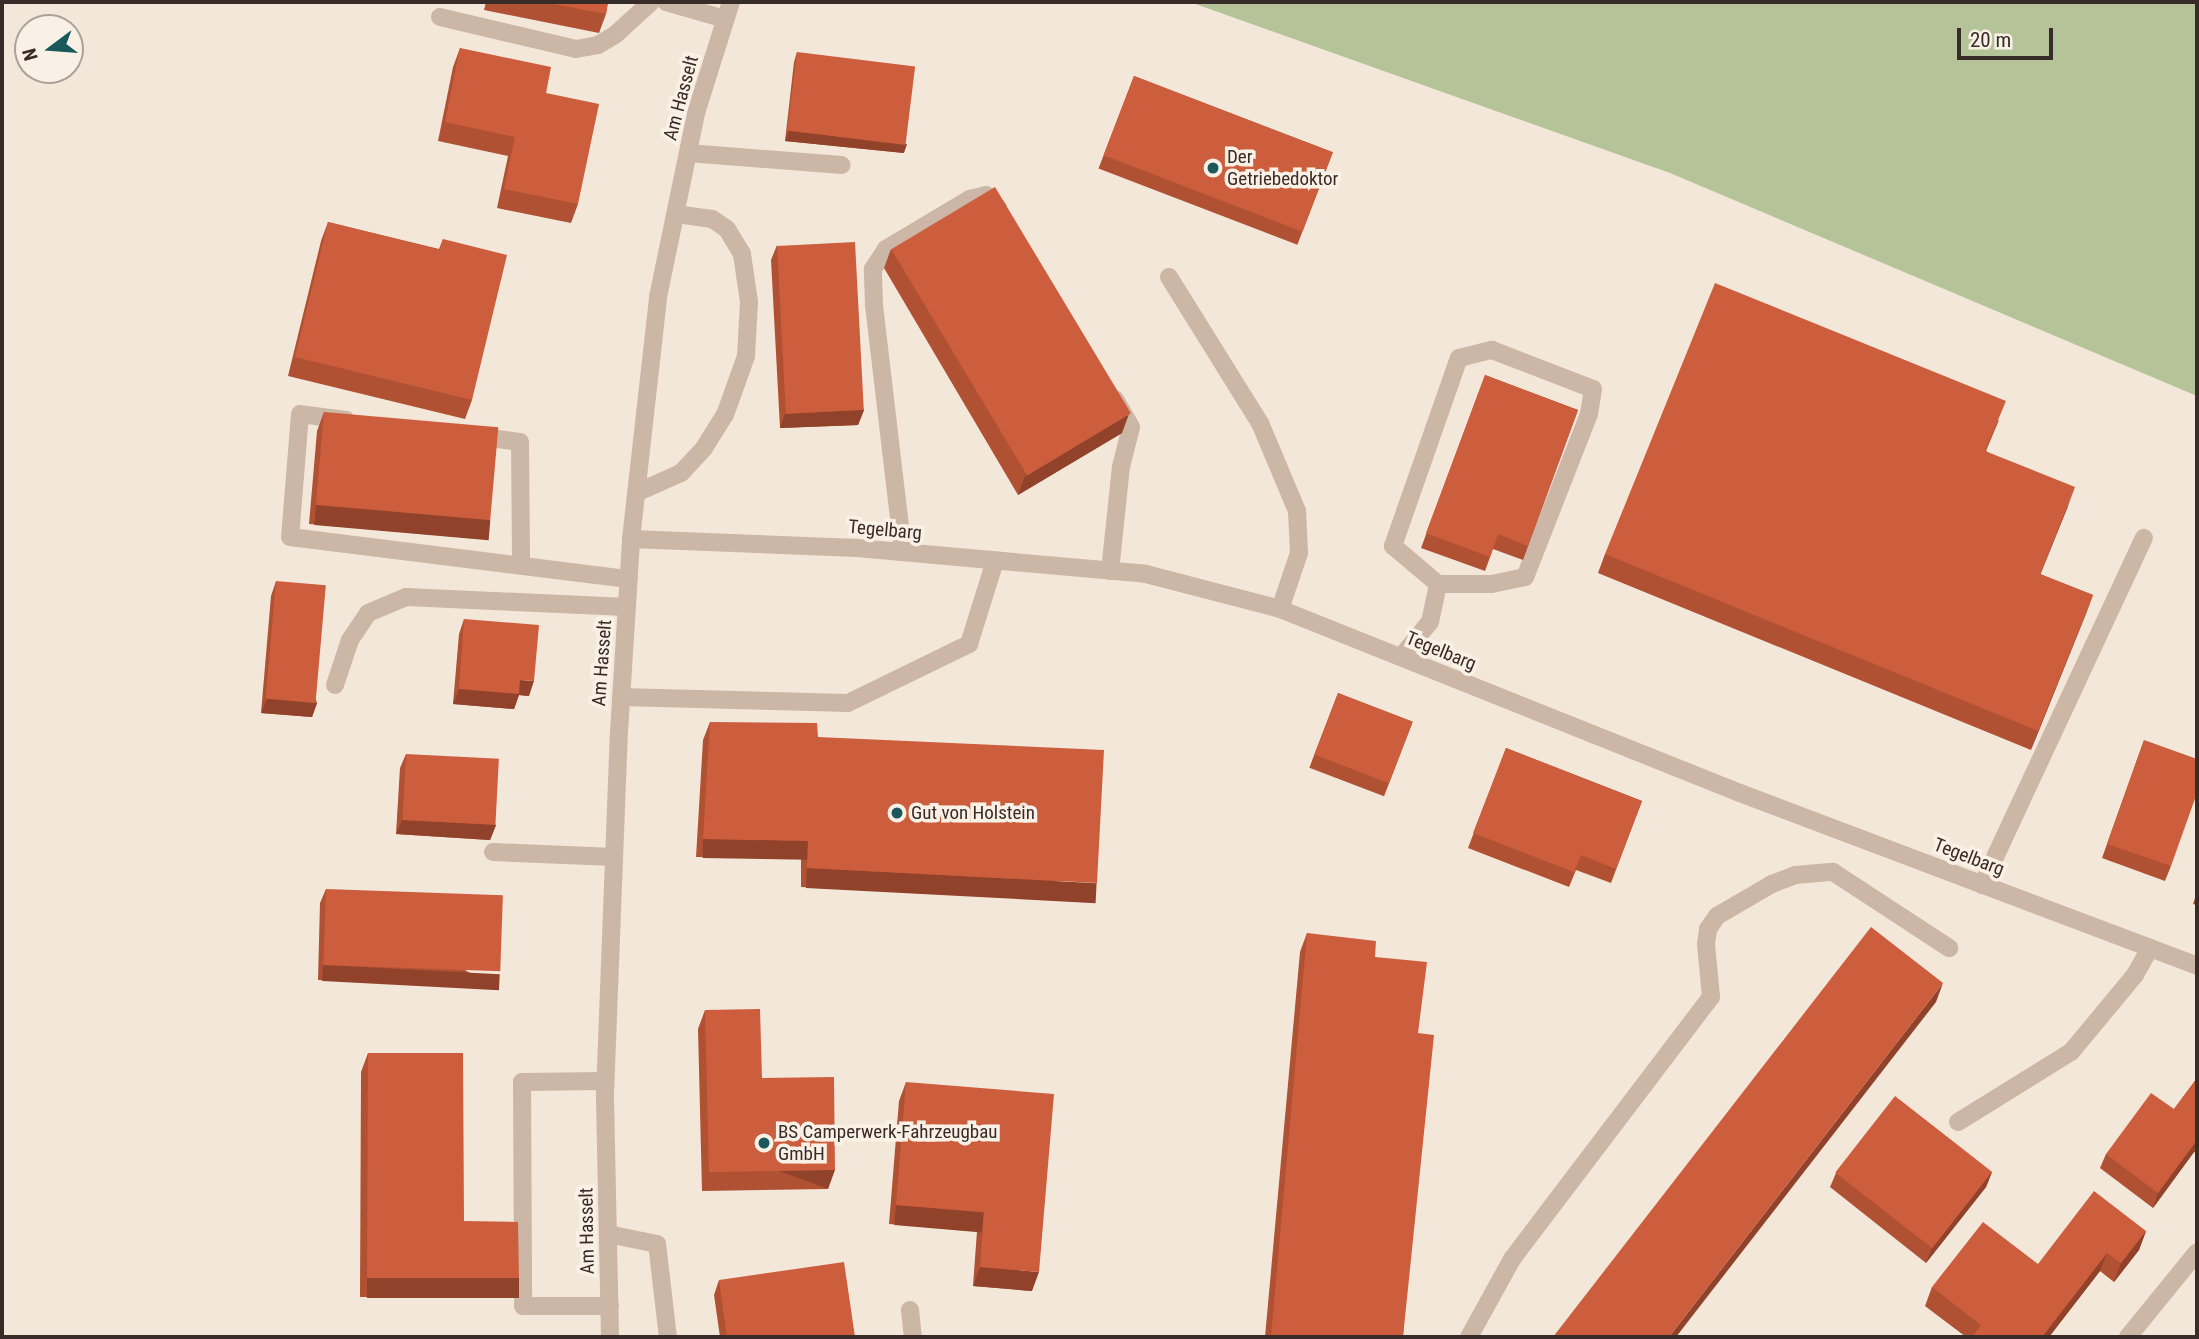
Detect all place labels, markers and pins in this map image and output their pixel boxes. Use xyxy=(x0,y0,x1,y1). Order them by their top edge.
place label: Der Getriebedoktor xyxy=(1227,146,1338,190)
marker: Der Getriebedoktor xyxy=(1205,160,1221,176)
place label: Gut von Holstein xyxy=(911,802,1035,824)
marker: Gut von Holstein xyxy=(889,805,905,821)
place label: BS Camperwerk-Fahrzeugbau GmbH xyxy=(778,1121,998,1165)
marker: BS Camperwerk-Fahrzeugbau GmbH xyxy=(756,1135,772,1151)

